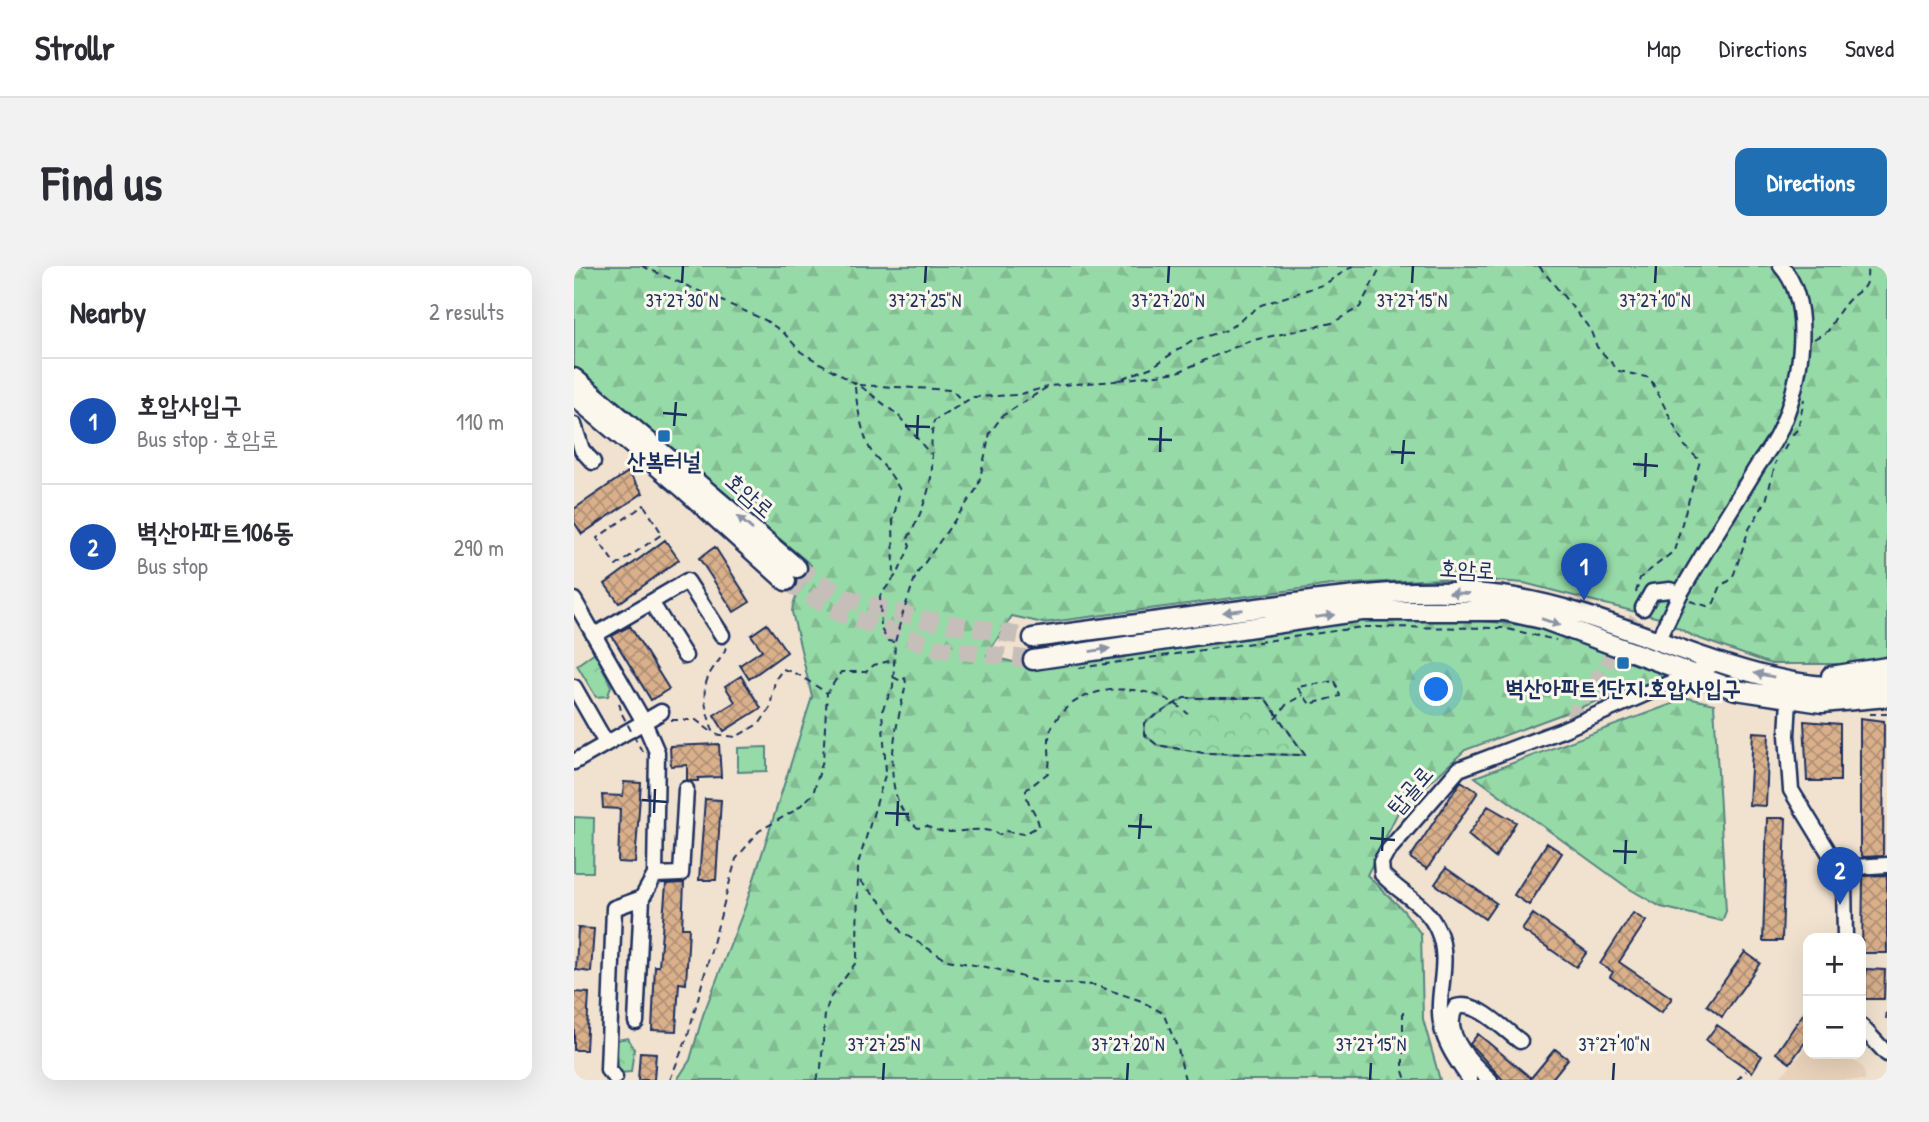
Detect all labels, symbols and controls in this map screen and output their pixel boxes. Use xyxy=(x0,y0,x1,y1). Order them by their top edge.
text: Strollr xyxy=(35,26,114,70)
text: Map xyxy=(1647,32,1681,64)
text: Directions xyxy=(1719,32,1807,64)
text: Saved xyxy=(1845,32,1894,64)
button: Directions xyxy=(1735,148,1887,216)
text: Find us xyxy=(42,149,162,215)
text: 37°27'30"N xyxy=(646,288,718,313)
text: 37°27'25"N xyxy=(889,288,961,313)
text: 37°27'20"N xyxy=(1132,288,1204,313)
text: 37°27'15"N xyxy=(1377,288,1447,313)
text: 37°27'10"N xyxy=(1619,288,1691,313)
text: Nearby xyxy=(70,292,146,332)
text: 2 results xyxy=(429,296,504,327)
text: 호압사입구 xyxy=(137,387,242,422)
text: 1 xyxy=(89,406,97,437)
text: 110 m xyxy=(456,406,504,437)
text: Bus stop · 호암로 xyxy=(137,423,279,454)
marker: 산복터널 xyxy=(656,428,672,444)
place label: 산복터널 xyxy=(627,445,702,476)
street label: 호암로 xyxy=(719,465,781,525)
text: 벽산아파트106동 xyxy=(137,514,294,549)
one-way arrow xyxy=(737,516,754,531)
text: 2 xyxy=(88,532,98,563)
text: 290 m xyxy=(454,532,504,563)
pin: 1 xyxy=(1561,543,1607,601)
text: Bus stop xyxy=(137,550,208,581)
street label: 호암로 xyxy=(1438,552,1496,585)
one-way arrow xyxy=(1448,588,1470,599)
one-way arrow xyxy=(1222,606,1244,617)
one-way arrow xyxy=(1314,610,1336,621)
one-way arrow xyxy=(1540,617,1561,628)
one-way arrow xyxy=(1089,644,1111,655)
marker: 벽산아파트1단지.호압사입구 xyxy=(1615,655,1631,671)
one-way arrow xyxy=(1753,669,1775,680)
your location xyxy=(1419,672,1453,706)
place label: 벽산아파트1단지.호압사입구 xyxy=(1505,672,1741,703)
street label: 탑골로 xyxy=(1380,759,1440,821)
pin: 2 xyxy=(1817,847,1863,905)
map controls xyxy=(1803,933,1866,1059)
button: + xyxy=(1803,933,1866,996)
button: − xyxy=(1803,996,1866,1059)
text: 37°27'25"N xyxy=(848,1032,920,1057)
text: 37°27'20"N xyxy=(1092,1032,1164,1057)
text: 37°27'15"N xyxy=(1336,1032,1406,1057)
text: 37°27'10"N xyxy=(1578,1032,1650,1057)

